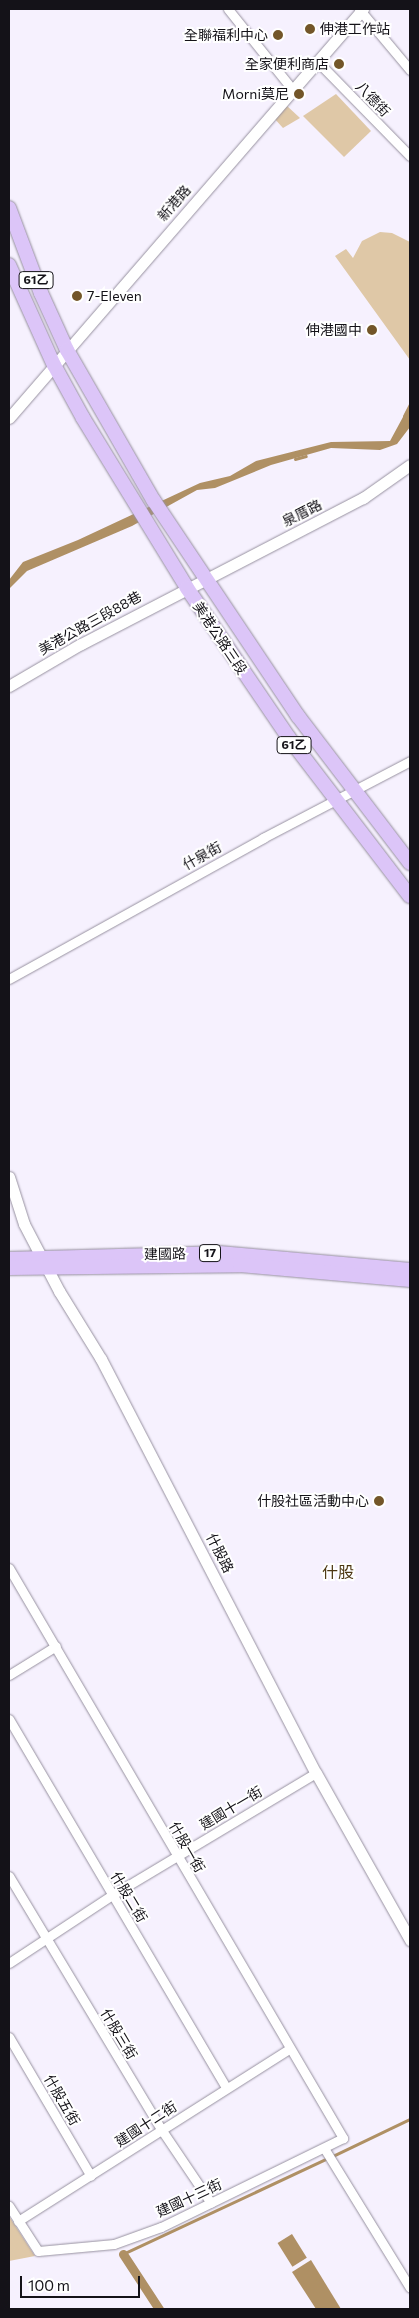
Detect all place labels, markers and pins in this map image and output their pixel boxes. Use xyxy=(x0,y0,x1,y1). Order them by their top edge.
place label: 伸港工作站 xyxy=(320,21,390,37)
marker: 伸港工作站 xyxy=(304,23,316,35)
place label: 全聯福利中心 xyxy=(184,27,268,43)
marker: 全聯福利中心 xyxy=(272,29,284,41)
place label: 全家便利商店 xyxy=(245,56,329,72)
marker: 全家便利商店 xyxy=(333,58,345,70)
place label: Morni莫尼 xyxy=(222,86,289,102)
marker: Morni莫尼 xyxy=(293,88,305,100)
place label: 7-Eleven xyxy=(87,288,142,304)
marker: 7-Eleven xyxy=(71,290,83,302)
place label: 伸港國中 xyxy=(306,322,362,338)
marker: 伸港國中 xyxy=(366,324,378,336)
place label: 什股社區活動中心 xyxy=(257,1493,369,1509)
marker: 什股社區活動中心 xyxy=(373,1495,385,1507)

